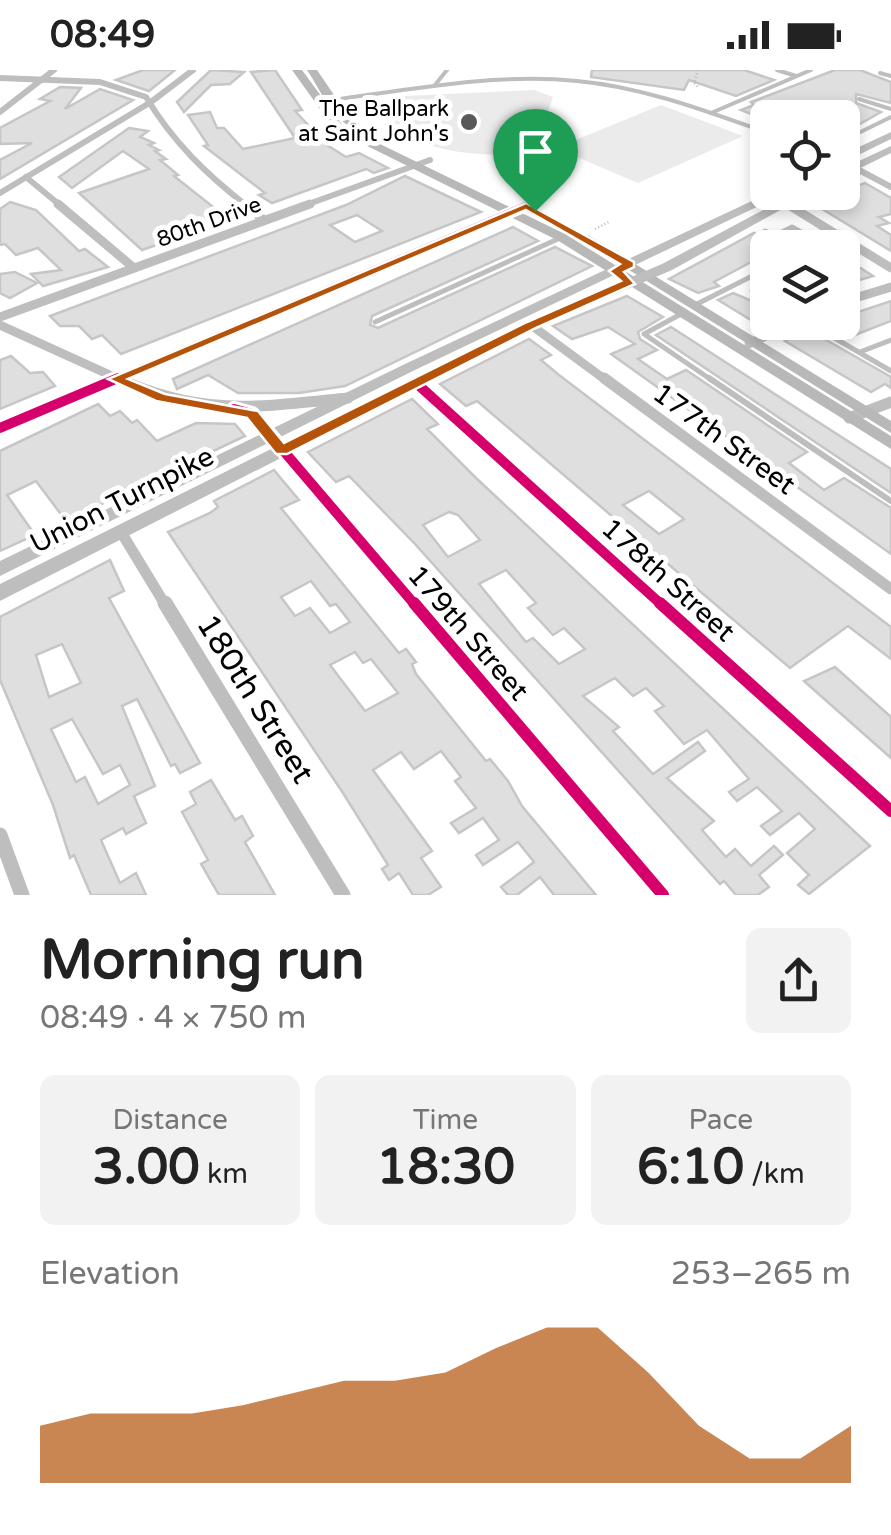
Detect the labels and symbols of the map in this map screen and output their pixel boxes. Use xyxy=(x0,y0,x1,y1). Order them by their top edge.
place label: The Ballpark at Saint John's xyxy=(298,96,449,147)
pin xyxy=(493,109,578,212)
marker: The Ballpark at Saint John's xyxy=(458,111,480,133)
street label: 80th Drive xyxy=(153,191,265,253)
street label: 177th Street xyxy=(646,376,802,502)
street label: Union Turnpike xyxy=(24,439,220,561)
street label: 178th Street xyxy=(594,511,742,649)
street label: 179th Street xyxy=(400,559,536,708)
street label: 180th Street xyxy=(188,608,322,790)

